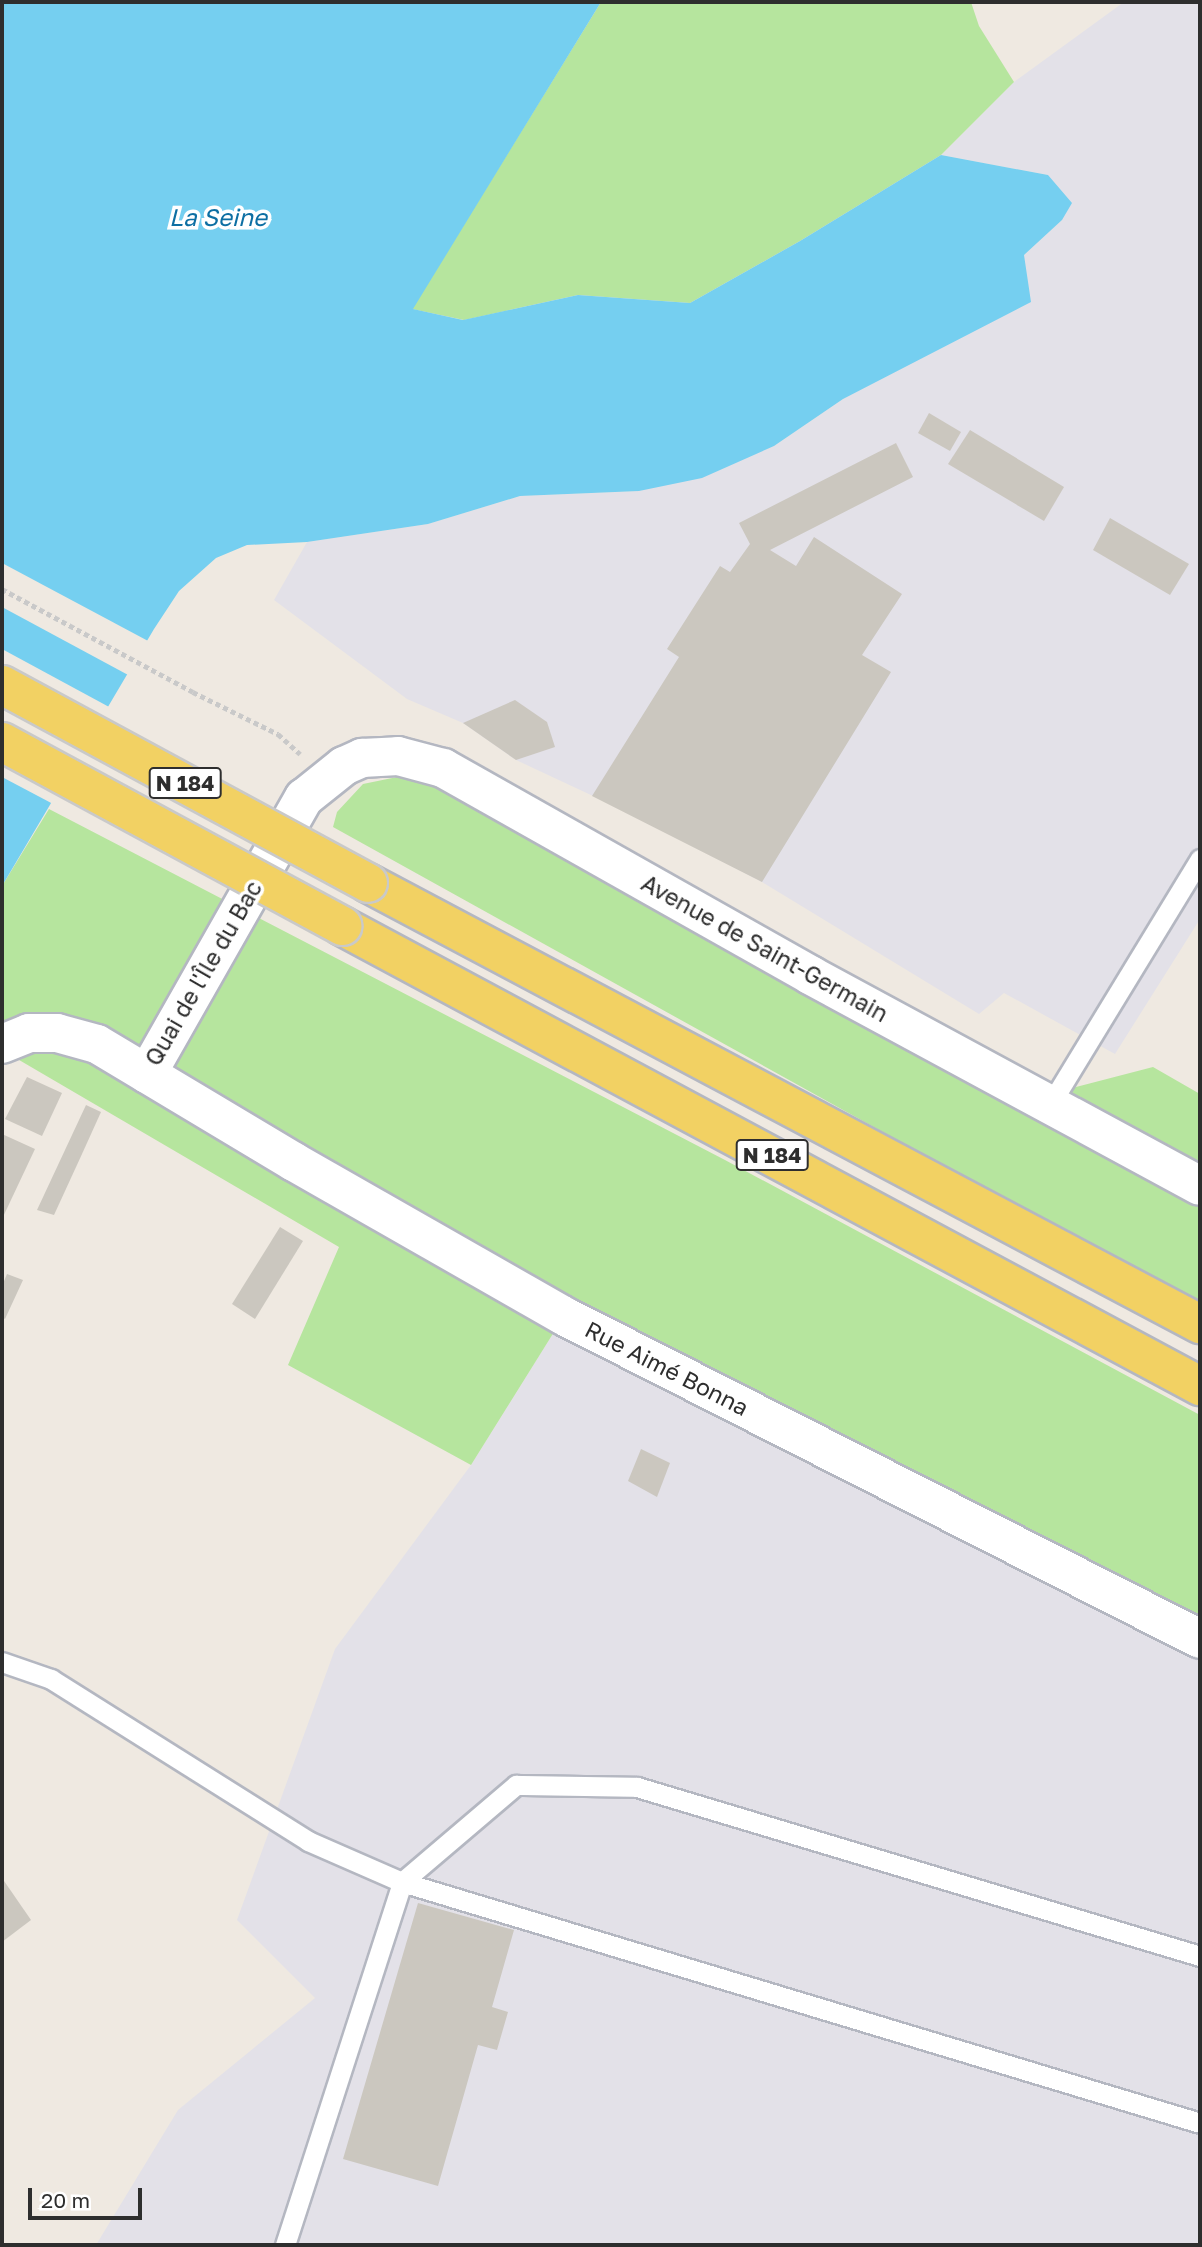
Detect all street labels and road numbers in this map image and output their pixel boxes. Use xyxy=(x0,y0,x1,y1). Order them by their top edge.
road number: N 184 xyxy=(148,766,222,800)
street label: Avenue de Saint-Germain xyxy=(637,869,893,1027)
street label: Quai de l'Île du Bac xyxy=(139,876,267,1070)
road number: N 184 xyxy=(735,1138,809,1172)
street label: Rue Aimé Bonna xyxy=(581,1315,753,1421)

